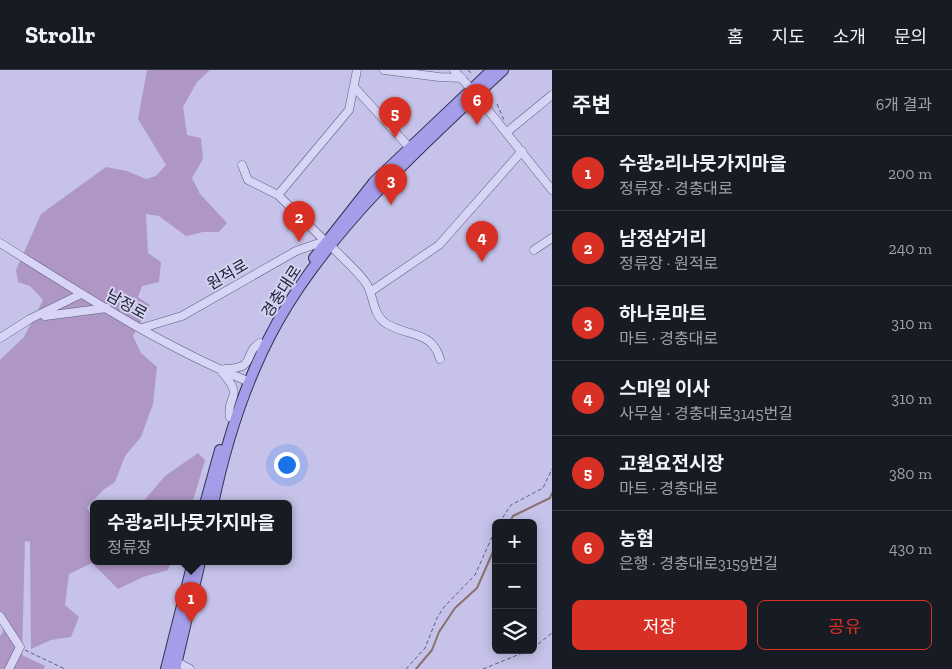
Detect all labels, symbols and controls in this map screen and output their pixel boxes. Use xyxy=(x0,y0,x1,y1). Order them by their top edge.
text: Strollr xyxy=(25,20,95,49)
text: 홈 xyxy=(727,26,744,48)
text: 지도 xyxy=(772,26,805,48)
text: 소개 xyxy=(833,26,866,48)
text: 문의 xyxy=(894,26,927,48)
pin: 6 xyxy=(461,84,493,125)
text: 주변 xyxy=(572,92,611,117)
text: 6개 결과 xyxy=(876,95,932,114)
pin: 5 xyxy=(379,97,411,138)
text: 수광2리나뭇가지마을 xyxy=(619,152,787,175)
pin: 3 xyxy=(375,164,407,205)
text: 1 xyxy=(585,164,591,183)
text: 200 m xyxy=(888,164,932,183)
text: 정류장 · 경충대로 xyxy=(619,179,733,198)
pin: 2 xyxy=(283,201,315,242)
pin: 4 xyxy=(466,221,498,262)
text: 남정삼거리 xyxy=(619,227,706,250)
text: 2 xyxy=(584,239,592,258)
text: 240 m xyxy=(888,239,932,258)
text: 정류장 · 원적로 xyxy=(619,254,718,273)
street label: 원적로 xyxy=(203,255,251,294)
street label: 경충대로 xyxy=(257,261,306,321)
street label: 남정로 xyxy=(103,285,151,324)
text: 하나로마트 xyxy=(619,302,706,325)
text: 3 xyxy=(584,314,592,333)
text: 310 m xyxy=(891,314,932,333)
text: 마트 · 경충대로 xyxy=(619,329,718,348)
text: 스마일 이사 xyxy=(619,377,710,400)
text: 4 xyxy=(583,389,593,408)
text: 310 m xyxy=(891,389,932,408)
text: 사무실 · 경충대로3145번길 xyxy=(619,404,793,423)
your location xyxy=(274,452,300,478)
text: 고원요전시장 xyxy=(619,452,724,475)
text: 5 xyxy=(584,464,592,483)
text: 380 m xyxy=(889,464,932,483)
text: 마트 · 경충대로 xyxy=(619,479,718,498)
popup xyxy=(90,500,292,565)
text: 수광2리나뭇가지마을 xyxy=(107,511,275,534)
map controls xyxy=(492,519,537,654)
button: + xyxy=(492,519,537,564)
text: 농협 xyxy=(619,527,654,550)
text: 정류장 xyxy=(107,538,151,557)
text: 6 xyxy=(584,539,592,558)
text: 430 m xyxy=(889,539,932,558)
text: 은행 · 경충대로3159번길 xyxy=(619,554,778,573)
button: − xyxy=(492,564,537,609)
pin: 1 xyxy=(175,582,207,623)
button: 저장 xyxy=(572,600,747,650)
button: 공유 xyxy=(757,600,932,650)
button: layers xyxy=(492,609,537,654)

